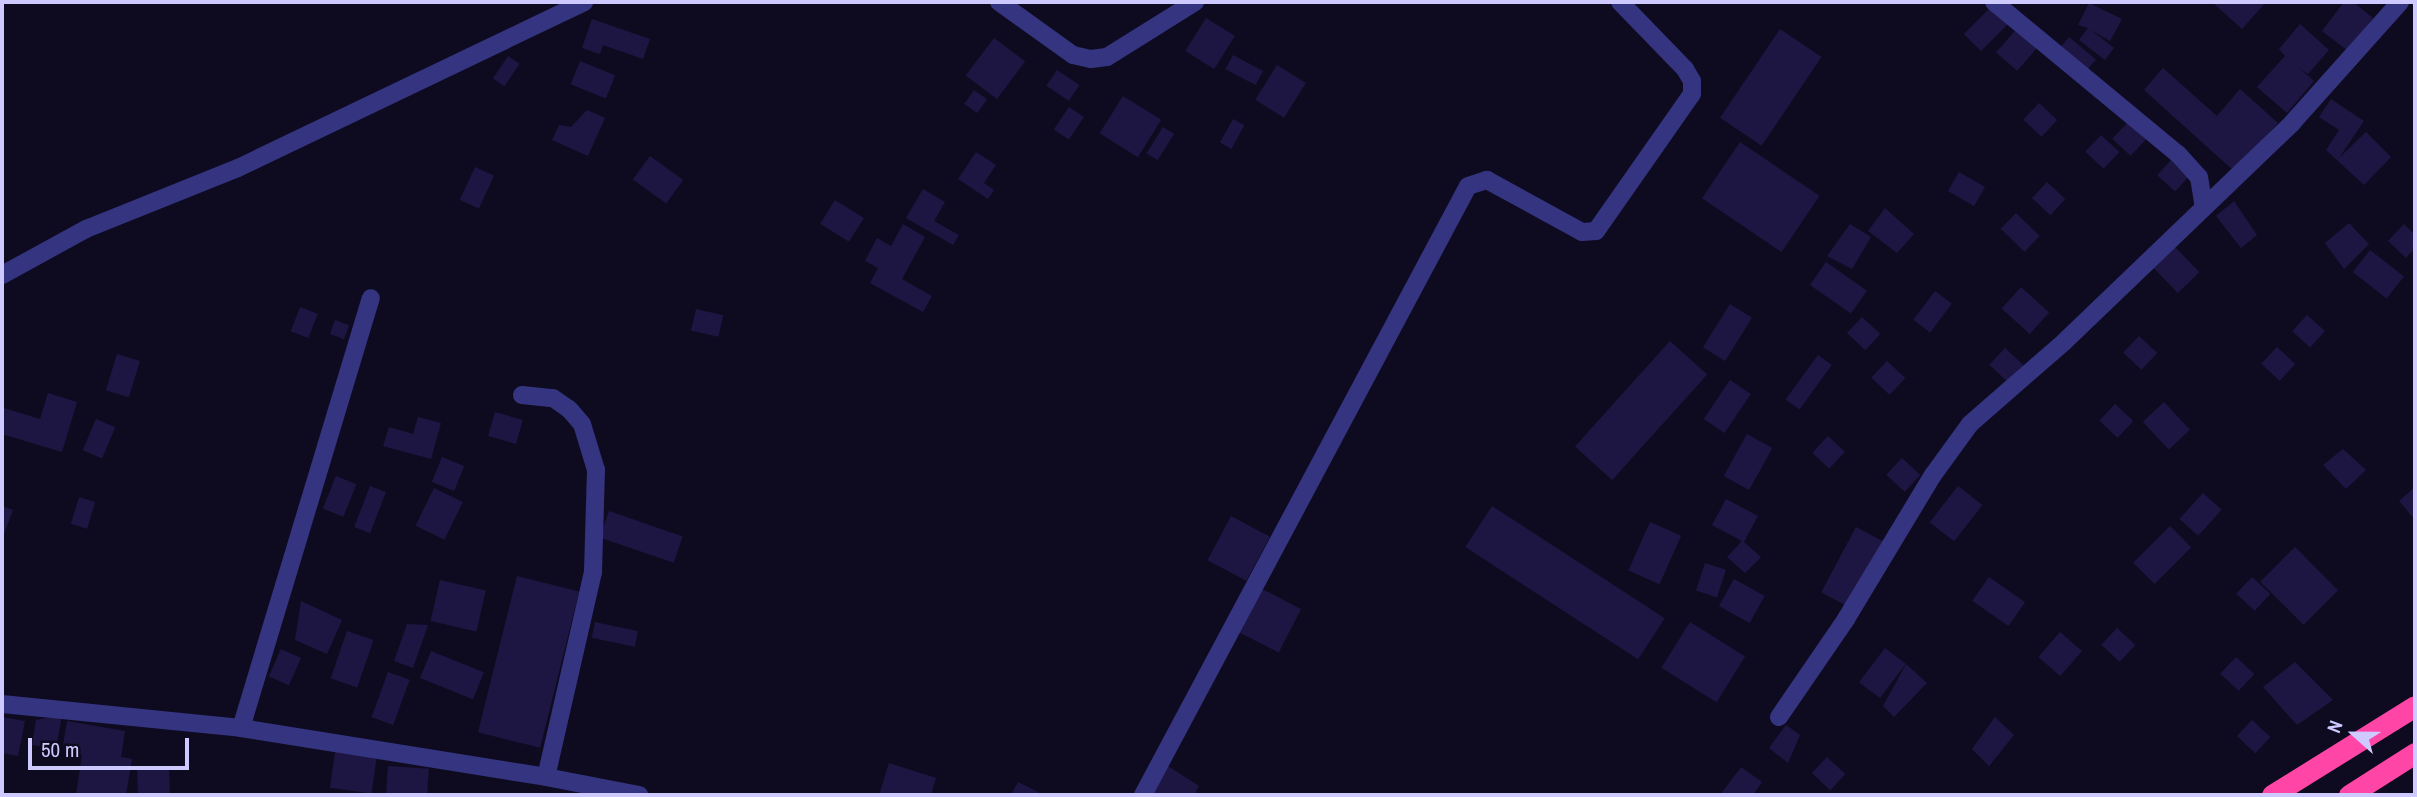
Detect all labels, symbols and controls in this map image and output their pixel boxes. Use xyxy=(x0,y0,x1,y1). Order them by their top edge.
north arrow xyxy=(2319,699,2389,769)
text: N xyxy=(2320,717,2349,736)
scale bar xyxy=(32,724,192,768)
text: 50 m xyxy=(41,735,79,764)

